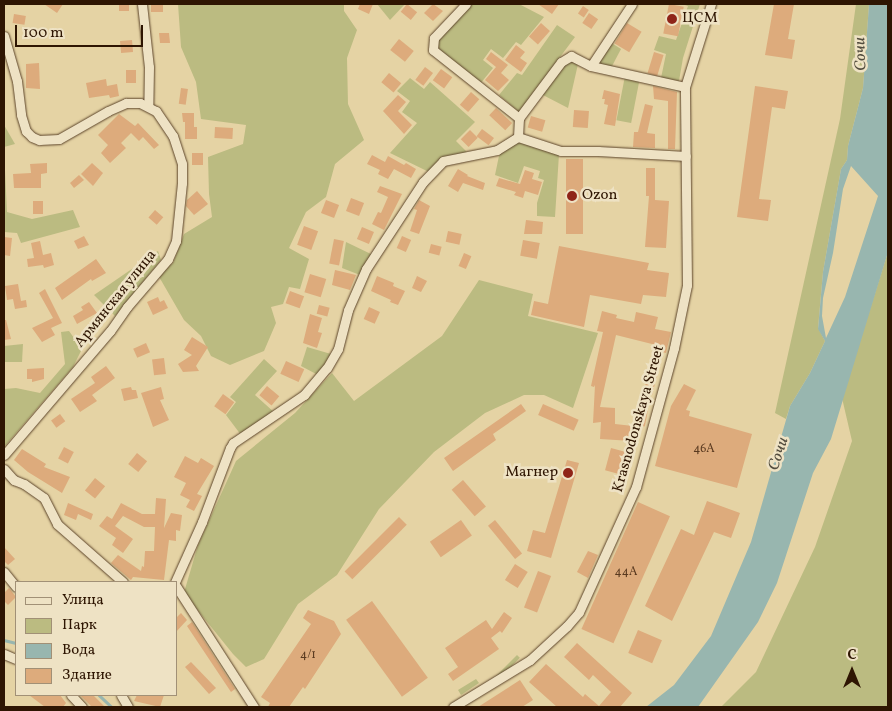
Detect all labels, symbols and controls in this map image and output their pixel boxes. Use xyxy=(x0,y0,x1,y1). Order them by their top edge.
place label: ЦСМ xyxy=(682,10,718,28)
marker: ЦСМ xyxy=(666,13,678,25)
scale bar xyxy=(18,15,145,47)
text: 100 m xyxy=(23,23,63,44)
water label: Сочи xyxy=(851,37,871,71)
place label: Ozon xyxy=(582,187,617,205)
marker: Ozon xyxy=(566,190,578,202)
street label: Армянская улица xyxy=(71,246,161,352)
street label: Krasnodonskaya Street xyxy=(609,343,669,495)
water label: Сочи xyxy=(765,435,793,473)
house number: 46А xyxy=(693,443,715,457)
place label: Магнер xyxy=(505,464,558,482)
marker: Магнер xyxy=(562,467,574,479)
house number: 44А xyxy=(615,566,637,580)
legend xyxy=(15,581,178,696)
text: Улица xyxy=(62,590,104,611)
text: Парк xyxy=(62,615,97,636)
text: Вода xyxy=(62,640,95,661)
north arrow xyxy=(827,646,877,696)
text: С xyxy=(847,646,857,665)
house number: 4/1 xyxy=(300,649,316,663)
text: Здание xyxy=(62,665,112,686)

